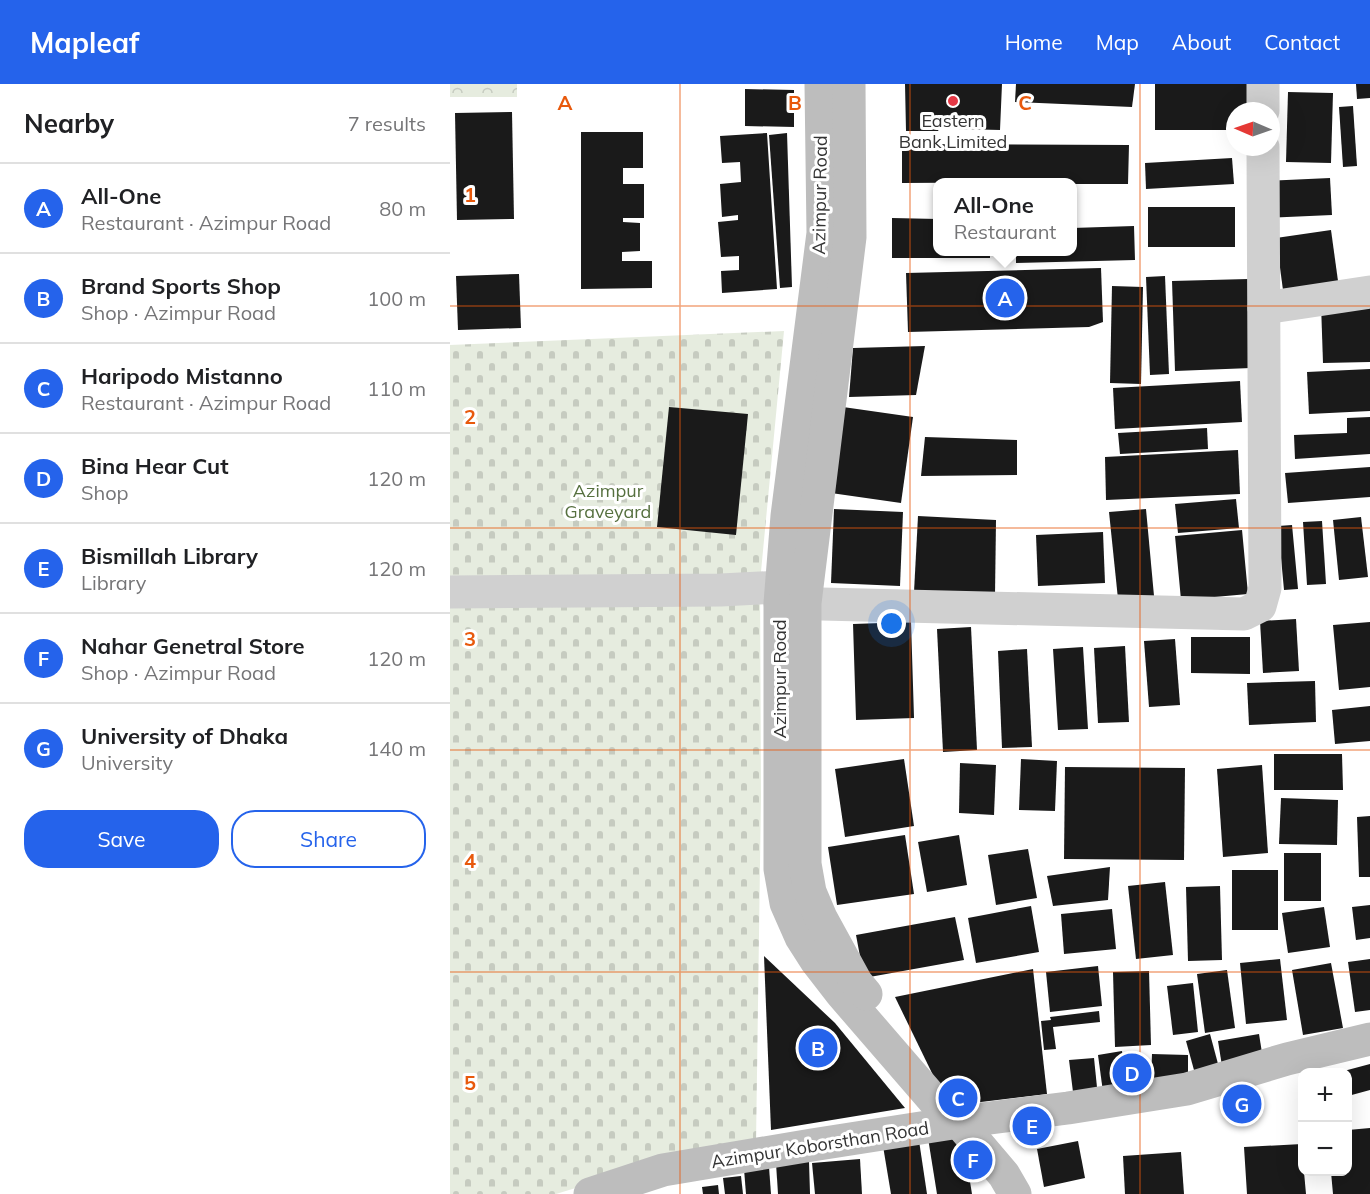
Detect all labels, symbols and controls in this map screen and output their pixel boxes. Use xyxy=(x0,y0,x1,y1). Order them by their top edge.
text: Mapleaf xyxy=(30,25,139,60)
text: Home xyxy=(1005,29,1063,55)
text: Map xyxy=(1096,29,1139,55)
text: About xyxy=(1172,29,1231,55)
text: Contact xyxy=(1264,29,1340,55)
text: A xyxy=(558,90,573,115)
text: B xyxy=(788,90,802,115)
text: C xyxy=(1018,90,1032,115)
marker: Eastern Bank Limited xyxy=(946,94,960,108)
north arrow xyxy=(1226,102,1280,156)
text: Nearby xyxy=(24,107,114,140)
place label: Eastern Bank Limited xyxy=(899,109,1007,153)
text: 7 results xyxy=(348,111,426,136)
street label: Azimpur Road xyxy=(807,135,832,255)
popup xyxy=(933,178,1077,256)
text: All-One xyxy=(81,182,161,210)
text: 1 xyxy=(464,182,476,207)
text: All-One xyxy=(954,191,1034,219)
text: A xyxy=(36,196,51,221)
text: 80 m xyxy=(379,196,426,221)
text: Restaurant · Azimpur Road xyxy=(81,210,331,235)
text: Restaurant xyxy=(954,219,1056,244)
text: Brand Sports Shop xyxy=(81,272,281,300)
pin: A xyxy=(986,276,1024,320)
text: B xyxy=(37,286,50,311)
text: 100 m xyxy=(367,286,426,311)
text: Shop · Azimpur Road xyxy=(81,300,276,325)
text: Haripodo Mistanno xyxy=(81,362,283,390)
text: C xyxy=(37,376,50,401)
text: 110 m xyxy=(367,376,426,401)
text: Restaurant · Azimpur Road xyxy=(81,390,331,415)
text: 2 xyxy=(464,404,476,429)
text: Bina Hear Cut xyxy=(81,452,229,480)
text: D xyxy=(36,466,51,491)
text: 120 m xyxy=(367,466,426,491)
park label: Azimpur Graveyard xyxy=(565,479,651,523)
text: Shop xyxy=(81,480,129,505)
text: Bismillah Library xyxy=(81,542,258,570)
text: E xyxy=(38,556,49,581)
text: 120 m xyxy=(367,556,426,581)
text: Library xyxy=(81,570,146,595)
your location xyxy=(877,609,906,638)
street label: Azimpur Road xyxy=(768,619,791,739)
text: 3 xyxy=(464,626,476,651)
text: Nahar Genetral Store xyxy=(81,632,305,660)
text: F xyxy=(38,646,49,671)
text: 120 m xyxy=(367,646,426,671)
text: Shop · Azimpur Road xyxy=(81,660,276,685)
text: University of Dhaka xyxy=(81,722,288,750)
text: G xyxy=(36,736,51,761)
text: 140 m xyxy=(367,736,426,761)
text: University xyxy=(81,750,173,775)
button: Save xyxy=(24,810,219,868)
button: Share xyxy=(231,810,426,868)
text: 4 xyxy=(464,848,476,873)
pin: B xyxy=(798,1026,838,1070)
pin: D xyxy=(1112,1050,1152,1096)
map controls xyxy=(1298,1068,1352,1176)
button: + xyxy=(1298,1068,1352,1122)
text: 5 xyxy=(464,1070,476,1095)
pin: C xyxy=(938,1076,978,1120)
pin: G xyxy=(1222,1082,1262,1126)
pin: E xyxy=(1012,1104,1052,1148)
street label: Azimpur Koborsthan Road xyxy=(710,1116,930,1173)
button: − xyxy=(1298,1122,1352,1176)
pin: F xyxy=(954,1138,992,1182)

